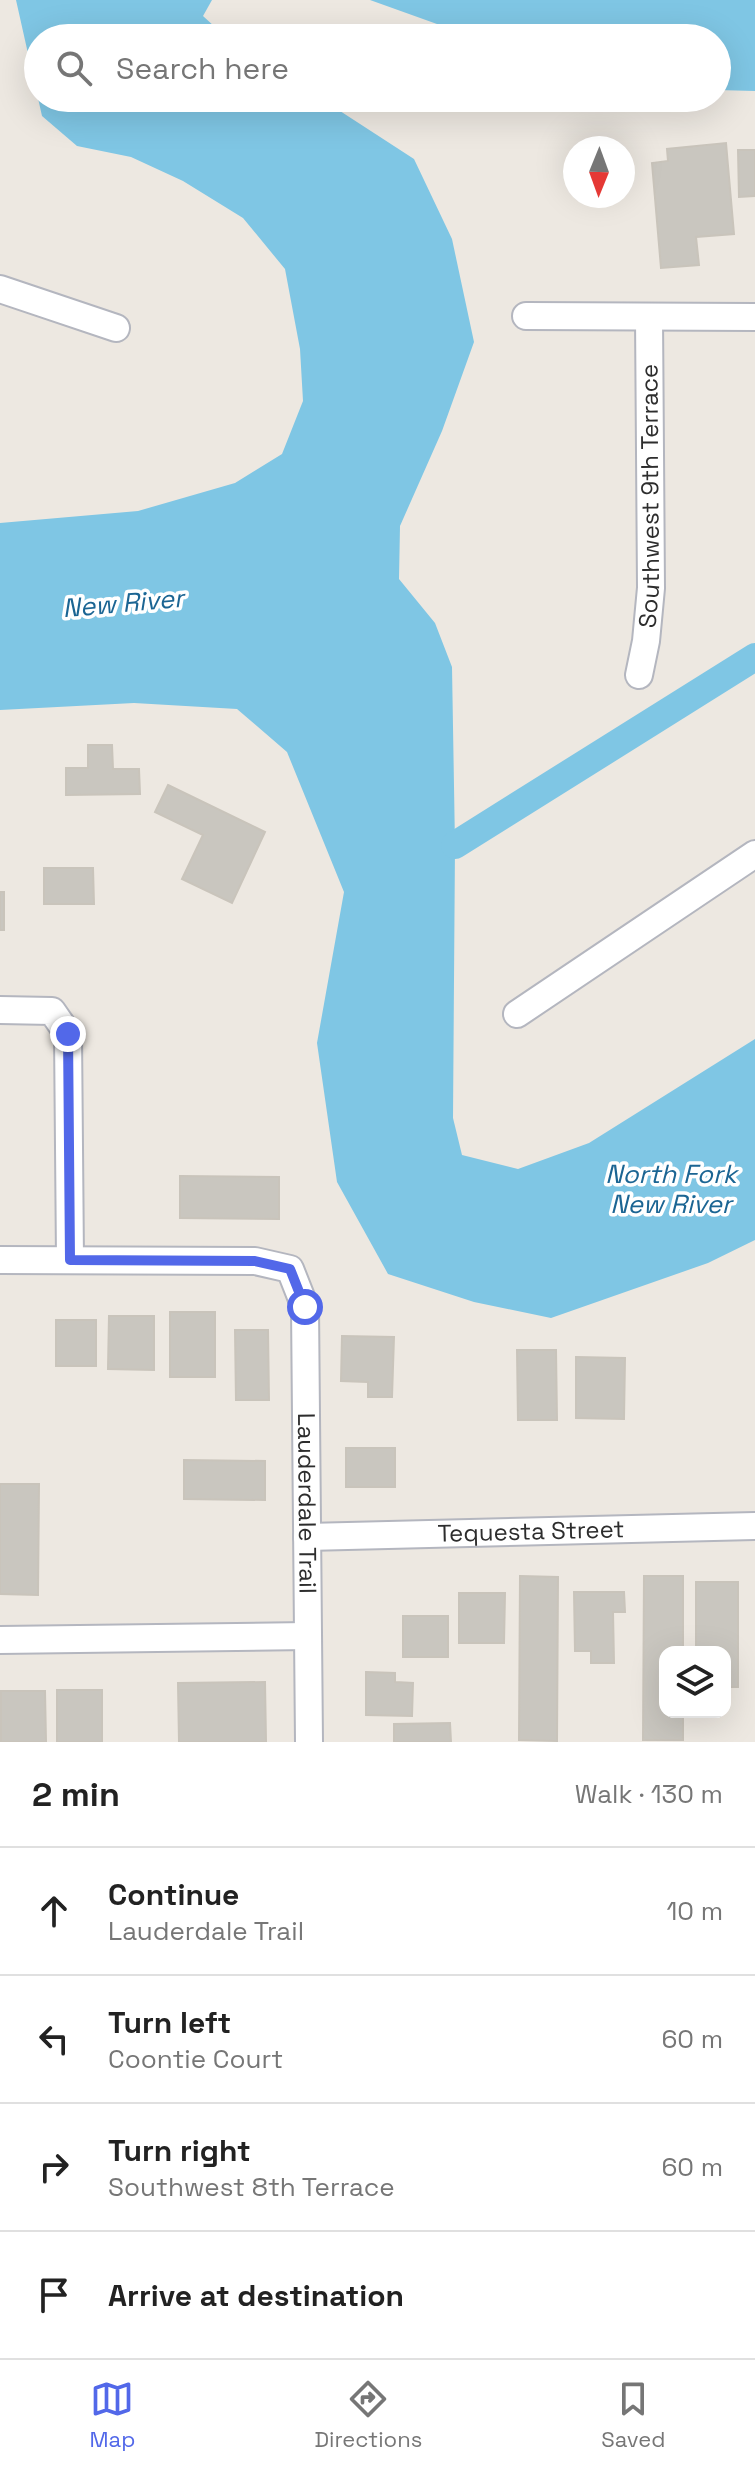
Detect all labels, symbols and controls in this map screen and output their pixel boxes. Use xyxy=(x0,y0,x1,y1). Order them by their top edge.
search box xyxy=(24,24,731,112)
icon: search xyxy=(52,46,96,90)
text: Search here xyxy=(116,49,289,88)
north arrow xyxy=(563,136,635,208)
street label: Southwest 9th Terrace xyxy=(631,364,666,629)
water label: New River xyxy=(61,580,188,625)
route end xyxy=(50,1016,86,1052)
water label: North Fork New River xyxy=(605,1157,740,1221)
route start xyxy=(287,1289,323,1325)
street label: Lauderdale Trail xyxy=(291,1413,324,1594)
street label: Tequesta Street xyxy=(437,1513,625,1549)
map controls xyxy=(659,1646,731,1718)
button: layers xyxy=(659,1646,731,1718)
text: 2 min xyxy=(32,1773,120,1816)
text: Walk · 130 m xyxy=(575,1777,723,1811)
text: Continue xyxy=(108,1875,239,1914)
icon: ahead xyxy=(32,1889,76,1933)
text: 10 m xyxy=(666,1894,723,1928)
text: Lauderdale Trail xyxy=(108,1914,304,1948)
text: Turn left xyxy=(108,2003,231,2042)
icon: left xyxy=(32,2017,76,2061)
text: 60 m xyxy=(661,2022,723,2056)
text: Coontie Court xyxy=(108,2042,283,2076)
text: Turn right xyxy=(108,2131,251,2170)
icon: right xyxy=(32,2145,76,2189)
text: 60 m xyxy=(661,2150,723,2184)
text: Southwest 8th Terrace xyxy=(108,2170,395,2204)
icon: arrive xyxy=(32,2273,76,2317)
text: Arrive at destination xyxy=(108,2276,404,2315)
tab: Map xyxy=(90,2377,135,2453)
tab: Directions xyxy=(314,2377,422,2453)
tab: Saved xyxy=(601,2377,665,2453)

